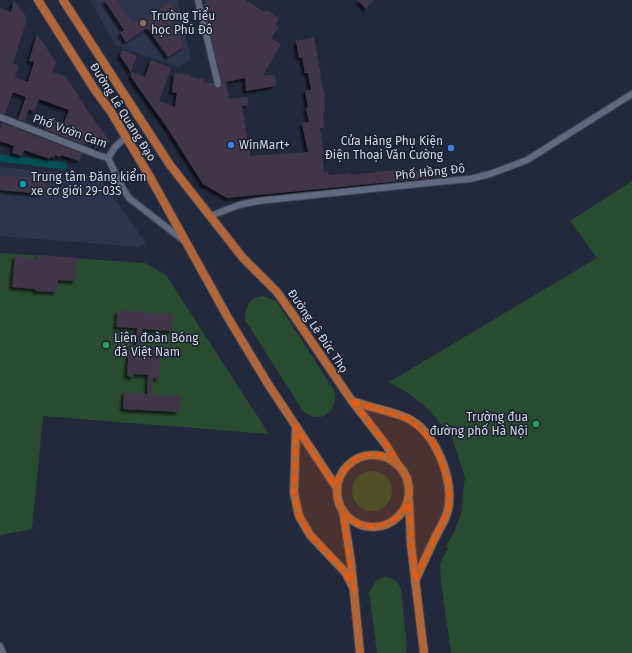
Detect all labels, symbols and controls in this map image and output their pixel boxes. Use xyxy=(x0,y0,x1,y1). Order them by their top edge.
place label: Trường Tiểu học Phú Đô xyxy=(151,7,215,37)
marker: Trường Tiểu học Phú Đô xyxy=(138,18,148,28)
street label: Đường Lê Quang Đạo xyxy=(87,60,159,164)
street label: Phố Vườn Cam xyxy=(31,110,109,151)
place label: Cửa Hàng Phụ Kiện Điện Thoại Văn Cường xyxy=(325,134,444,162)
place label: WinMart+ xyxy=(239,138,290,152)
marker: WinMart+ xyxy=(226,140,236,150)
marker: Cửa Hàng Phụ Kiện Điện Thoại Văn Cường xyxy=(446,143,456,153)
street label: Phố Hồng Đô xyxy=(394,160,466,183)
place label: Trung tâm Đăng kiểm xe cơ giới 29-03S xyxy=(31,168,146,198)
marker: Trung tâm Đăng kiểm xe cơ giới 29-03S xyxy=(18,179,28,189)
street label: Đường Lê Đức Thọ xyxy=(285,287,351,375)
place label: Liên đoàn Bóng đá Việt Nam xyxy=(114,331,199,359)
marker: Liên đoàn Bóng đá Việt Nam xyxy=(101,340,111,350)
place label: Trường đua đường phố Hà Nội xyxy=(429,410,528,438)
marker: Trường đua đường phố Hà Nội xyxy=(531,419,541,429)

